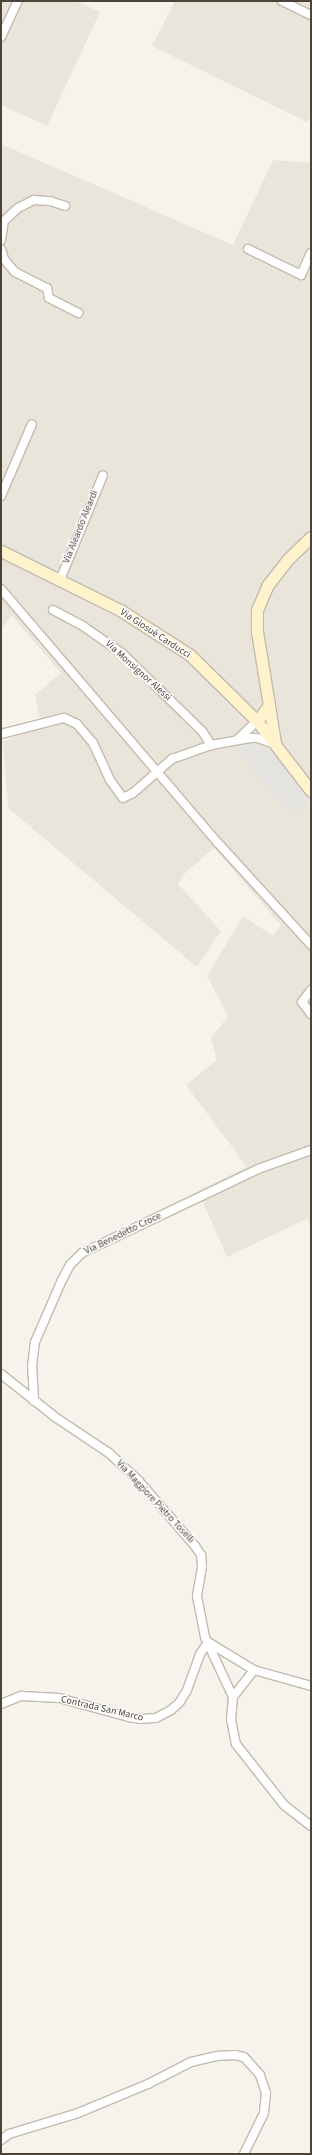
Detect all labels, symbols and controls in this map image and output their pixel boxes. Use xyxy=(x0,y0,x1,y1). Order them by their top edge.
street label: Via Aleardo Aleardi xyxy=(61,489,101,565)
street label: Via Giosuè Carducci xyxy=(117,607,193,661)
street label: Via Monsignor Alessi xyxy=(103,638,173,704)
street label: Via Benedetto Croce xyxy=(83,1210,163,1258)
street label: Via Maggiore Pietro Toselli xyxy=(113,1458,197,1546)
street label: Contrada San Marco xyxy=(60,1694,144,1724)

